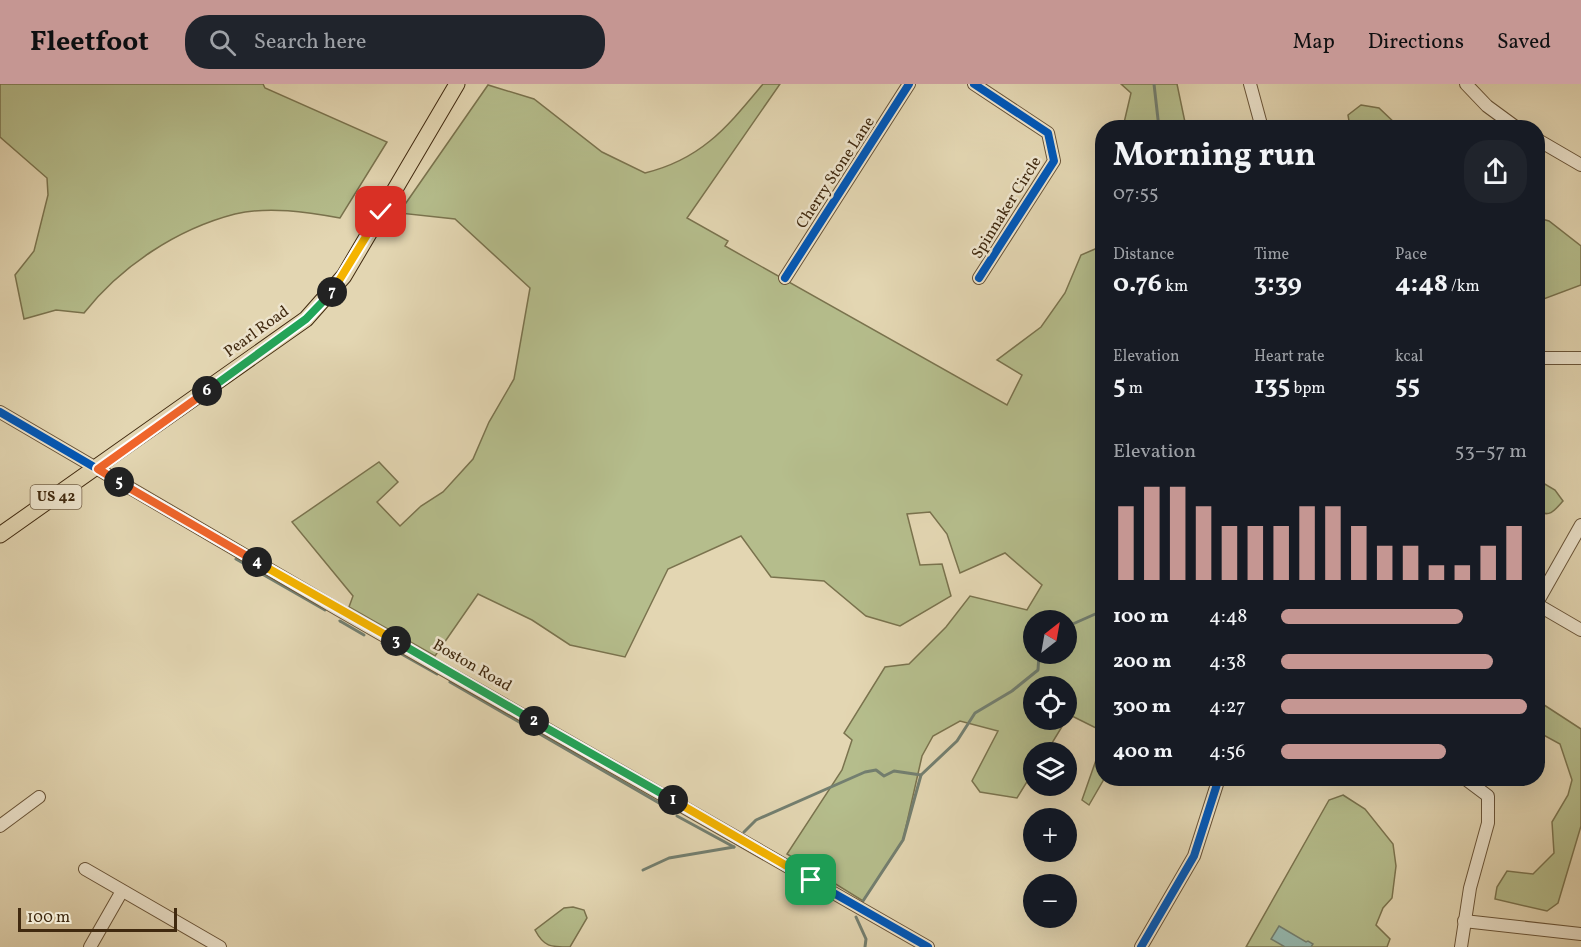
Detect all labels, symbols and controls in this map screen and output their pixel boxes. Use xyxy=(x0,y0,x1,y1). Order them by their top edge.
search box xyxy=(185,15,605,69)
text: Fleetfoot xyxy=(30,23,149,62)
icon: search xyxy=(206,26,239,59)
text: Search here xyxy=(254,27,366,58)
text: Map xyxy=(1293,28,1335,57)
text: Directions xyxy=(1368,28,1464,57)
text: Saved xyxy=(1497,28,1551,57)
street label: Cherry Stone Lane xyxy=(791,113,881,233)
text: Morning run xyxy=(1113,134,1316,180)
button: share xyxy=(1464,140,1527,203)
street label: Spinnaker Circle xyxy=(967,153,1047,263)
text: 07:55 xyxy=(1113,180,1159,208)
pin xyxy=(355,186,406,237)
icon: check xyxy=(364,195,397,228)
text: Distance xyxy=(1113,244,1174,266)
text: Time xyxy=(1254,244,1289,266)
text: Pace xyxy=(1395,244,1427,266)
text: 0.76 xyxy=(1113,266,1162,302)
text: 3:39 xyxy=(1254,266,1302,302)
text: 4:48 xyxy=(1395,266,1448,302)
text: km xyxy=(1162,276,1188,298)
text: /km xyxy=(1448,276,1480,298)
pin: 7 xyxy=(317,277,347,307)
text: 7 xyxy=(328,281,336,303)
street label: Pearl Road xyxy=(220,301,294,363)
text: Elevation xyxy=(1113,346,1180,368)
text: Heart rate xyxy=(1254,346,1325,368)
text: kcal xyxy=(1395,346,1423,368)
text: 5 xyxy=(1113,368,1126,404)
text: 135 xyxy=(1254,368,1290,404)
text: 55 xyxy=(1395,368,1420,404)
pin: 6 xyxy=(192,376,222,406)
text: m xyxy=(1126,378,1143,400)
text: bpm xyxy=(1290,378,1326,400)
text: 6 xyxy=(203,380,211,402)
text: Elevation xyxy=(1113,438,1196,466)
text: 53–57 m xyxy=(1455,438,1527,466)
pin: 5 xyxy=(104,467,134,497)
text: 5 xyxy=(115,471,123,493)
road number: US 42 xyxy=(31,485,82,509)
pin: 4 xyxy=(242,547,272,577)
text: 4 xyxy=(252,551,262,573)
text: 100 m xyxy=(1113,603,1169,631)
text: 4:48 xyxy=(1209,603,1247,631)
north arrow xyxy=(1023,610,1077,664)
map controls xyxy=(1023,610,1077,928)
pin: 3 xyxy=(381,626,411,656)
text: 3 xyxy=(392,630,400,652)
street label: Boston Road xyxy=(428,634,516,698)
text: 200 m xyxy=(1113,648,1171,676)
text: 4:38 xyxy=(1209,648,1246,676)
button: locate xyxy=(1023,676,1077,730)
text: 300 m xyxy=(1113,693,1171,721)
text: 4:27 xyxy=(1209,693,1246,721)
pin: 2 xyxy=(519,706,549,736)
text: 2 xyxy=(530,710,538,732)
text: 400 m xyxy=(1113,738,1173,766)
text: 4:56 xyxy=(1209,738,1245,766)
button: layers xyxy=(1023,742,1077,796)
pin: 1 xyxy=(658,785,688,815)
text: 1 xyxy=(670,789,676,811)
button: + xyxy=(1023,808,1077,862)
pin xyxy=(785,854,836,905)
icon: arrive xyxy=(794,863,827,896)
button: − xyxy=(1023,874,1077,928)
scale bar xyxy=(18,905,177,932)
text: 100 m xyxy=(27,907,70,929)

